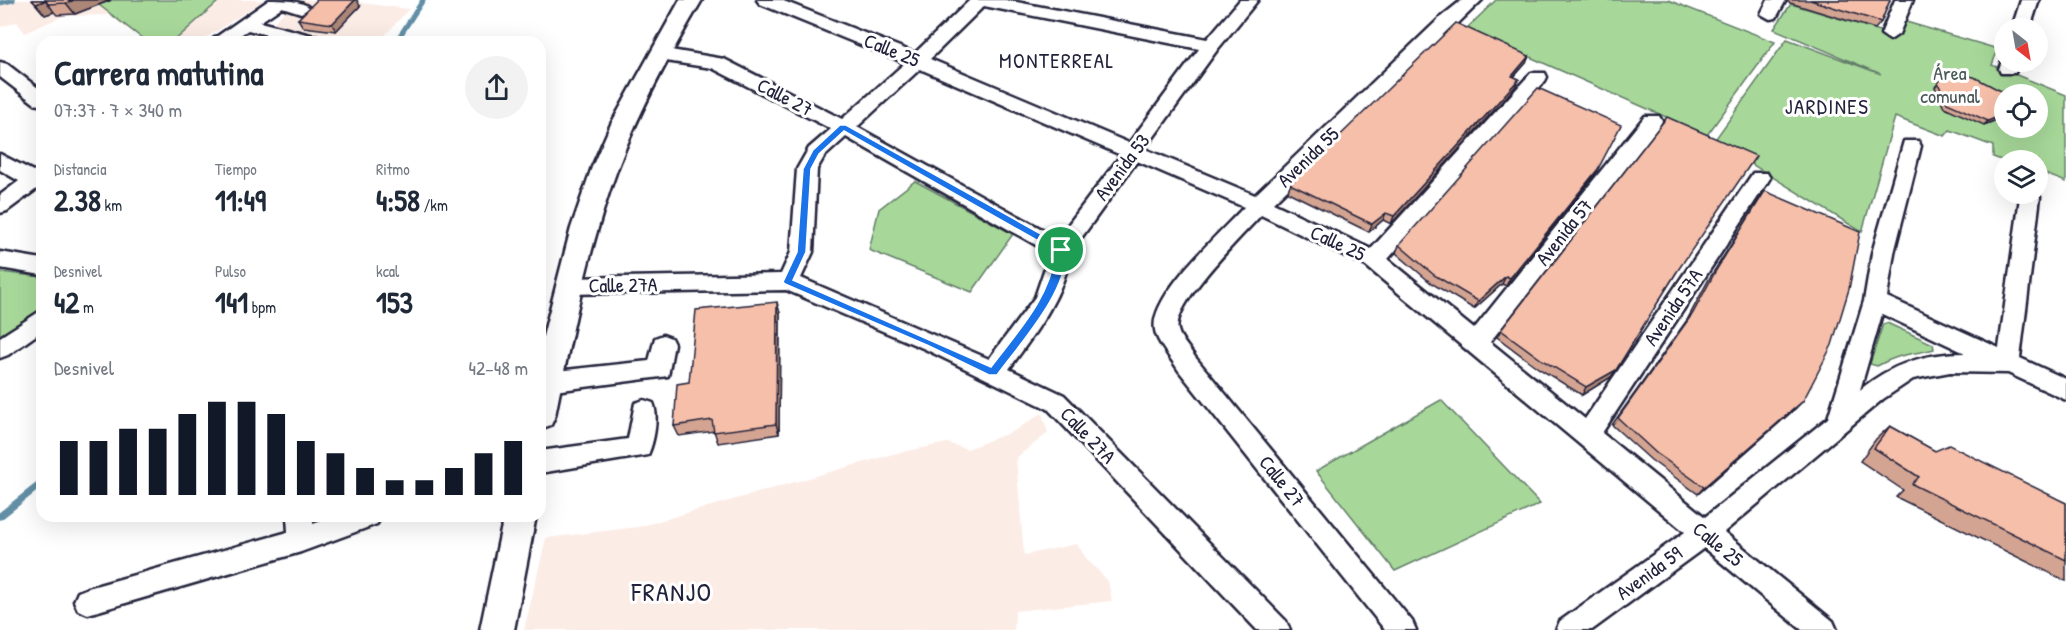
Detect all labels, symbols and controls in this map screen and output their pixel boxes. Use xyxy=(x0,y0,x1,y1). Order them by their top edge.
north arrow xyxy=(1994,18,2048,72)
map controls xyxy=(1994,18,2048,204)
street label: Calle 25 xyxy=(860,26,925,73)
district label: MONTERREAL xyxy=(999,46,1115,75)
text: Carrera matutina xyxy=(54,51,263,95)
button: share xyxy=(465,56,528,119)
park label: Área comunal xyxy=(1920,59,1980,109)
street label: Calle 27 xyxy=(753,71,818,122)
button: locate xyxy=(1994,84,2048,138)
district label: JARDINES xyxy=(1785,92,1869,121)
text: 07:37 · 7 × 340 m xyxy=(54,96,182,123)
street label: Avenida 55 xyxy=(1271,120,1345,193)
street label: Avenida 53 xyxy=(1088,128,1156,206)
button: layers xyxy=(1994,150,2048,204)
text: Distancia xyxy=(54,158,106,180)
text: Tiempo xyxy=(215,158,257,180)
text: Ritmo xyxy=(376,158,410,180)
text: 2.38 xyxy=(54,180,101,220)
text: 11:49 xyxy=(215,180,266,220)
text: 4:58 xyxy=(376,180,420,220)
street label: Avenida 57 xyxy=(1529,193,1598,271)
text: km xyxy=(101,194,122,216)
text: /km xyxy=(420,194,448,216)
street label: Calle 25 xyxy=(1306,218,1371,267)
pin xyxy=(1035,224,1086,275)
icon: arrive xyxy=(1044,233,1077,266)
text: Desnivel xyxy=(54,260,102,282)
text: Pulso xyxy=(215,260,246,282)
text: kcal xyxy=(376,260,399,282)
street label: Avenida 57A xyxy=(1637,263,1708,351)
street label: Calle 27A xyxy=(588,270,658,299)
text: 42 xyxy=(54,282,79,322)
text: 141 xyxy=(215,282,248,322)
text: 153 xyxy=(376,282,413,322)
text: m xyxy=(79,296,94,318)
text: bpm xyxy=(248,296,276,318)
text: Desnivel xyxy=(54,354,114,381)
text: 42–48 m xyxy=(468,354,528,381)
street label: Calle 27A xyxy=(1055,400,1122,469)
street label: Calle 27 xyxy=(1253,449,1312,512)
street label: Calle 25 xyxy=(1687,515,1750,573)
street label: Avenida 59 xyxy=(1610,540,1687,606)
district label: FRANJO xyxy=(630,574,713,609)

